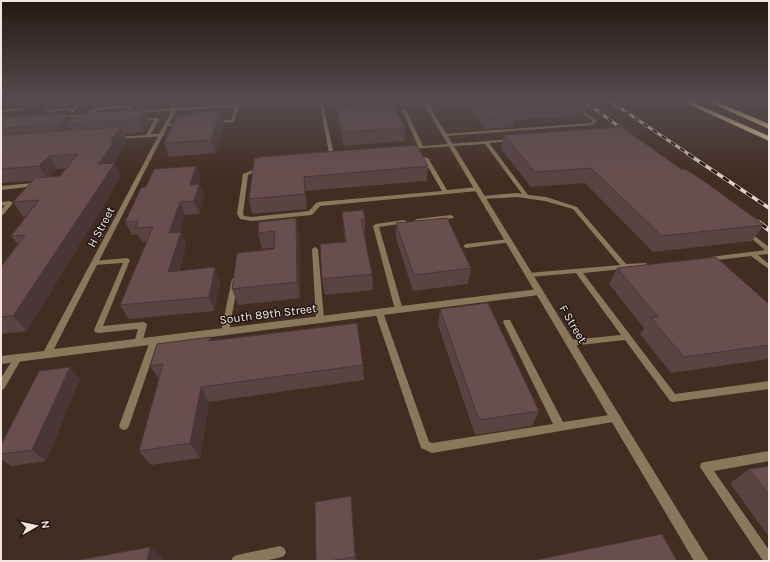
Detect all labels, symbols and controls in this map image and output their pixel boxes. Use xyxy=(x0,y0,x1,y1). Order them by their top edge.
street label: H Street xyxy=(85,204,118,250)
street label: South 89th Street xyxy=(219,301,318,327)
street label: F Street xyxy=(556,302,590,346)
north arrow xyxy=(16,506,56,546)
text: N xyxy=(38,520,52,529)

